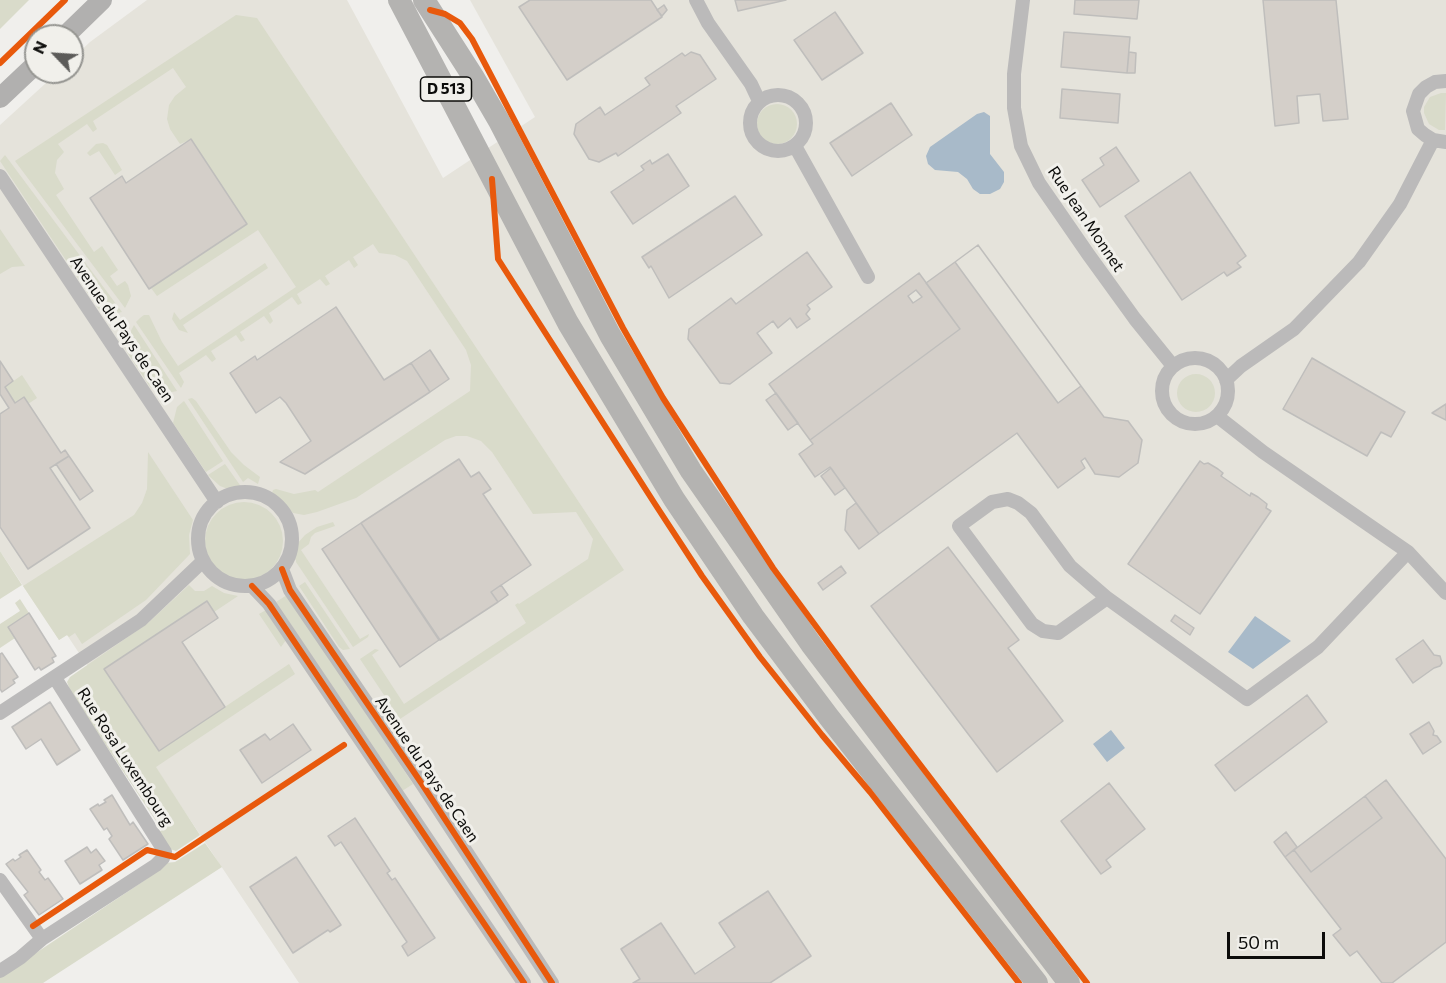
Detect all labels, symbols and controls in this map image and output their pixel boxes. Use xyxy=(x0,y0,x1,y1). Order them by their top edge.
north arrow xyxy=(24,24,84,84)
text: N xyxy=(28,38,50,56)
road number: D 513 xyxy=(420,77,472,101)
street label: Rue Jean Monnet xyxy=(1044,163,1128,275)
street label: Avenue du Pays de Caen xyxy=(66,252,178,406)
street label: Rue Rosa Luxembourg xyxy=(73,684,177,830)
street label: Avenue du Pays de Caen xyxy=(371,692,483,846)
scale bar xyxy=(1230,920,1328,958)
text: 50 m xyxy=(1238,931,1279,953)

